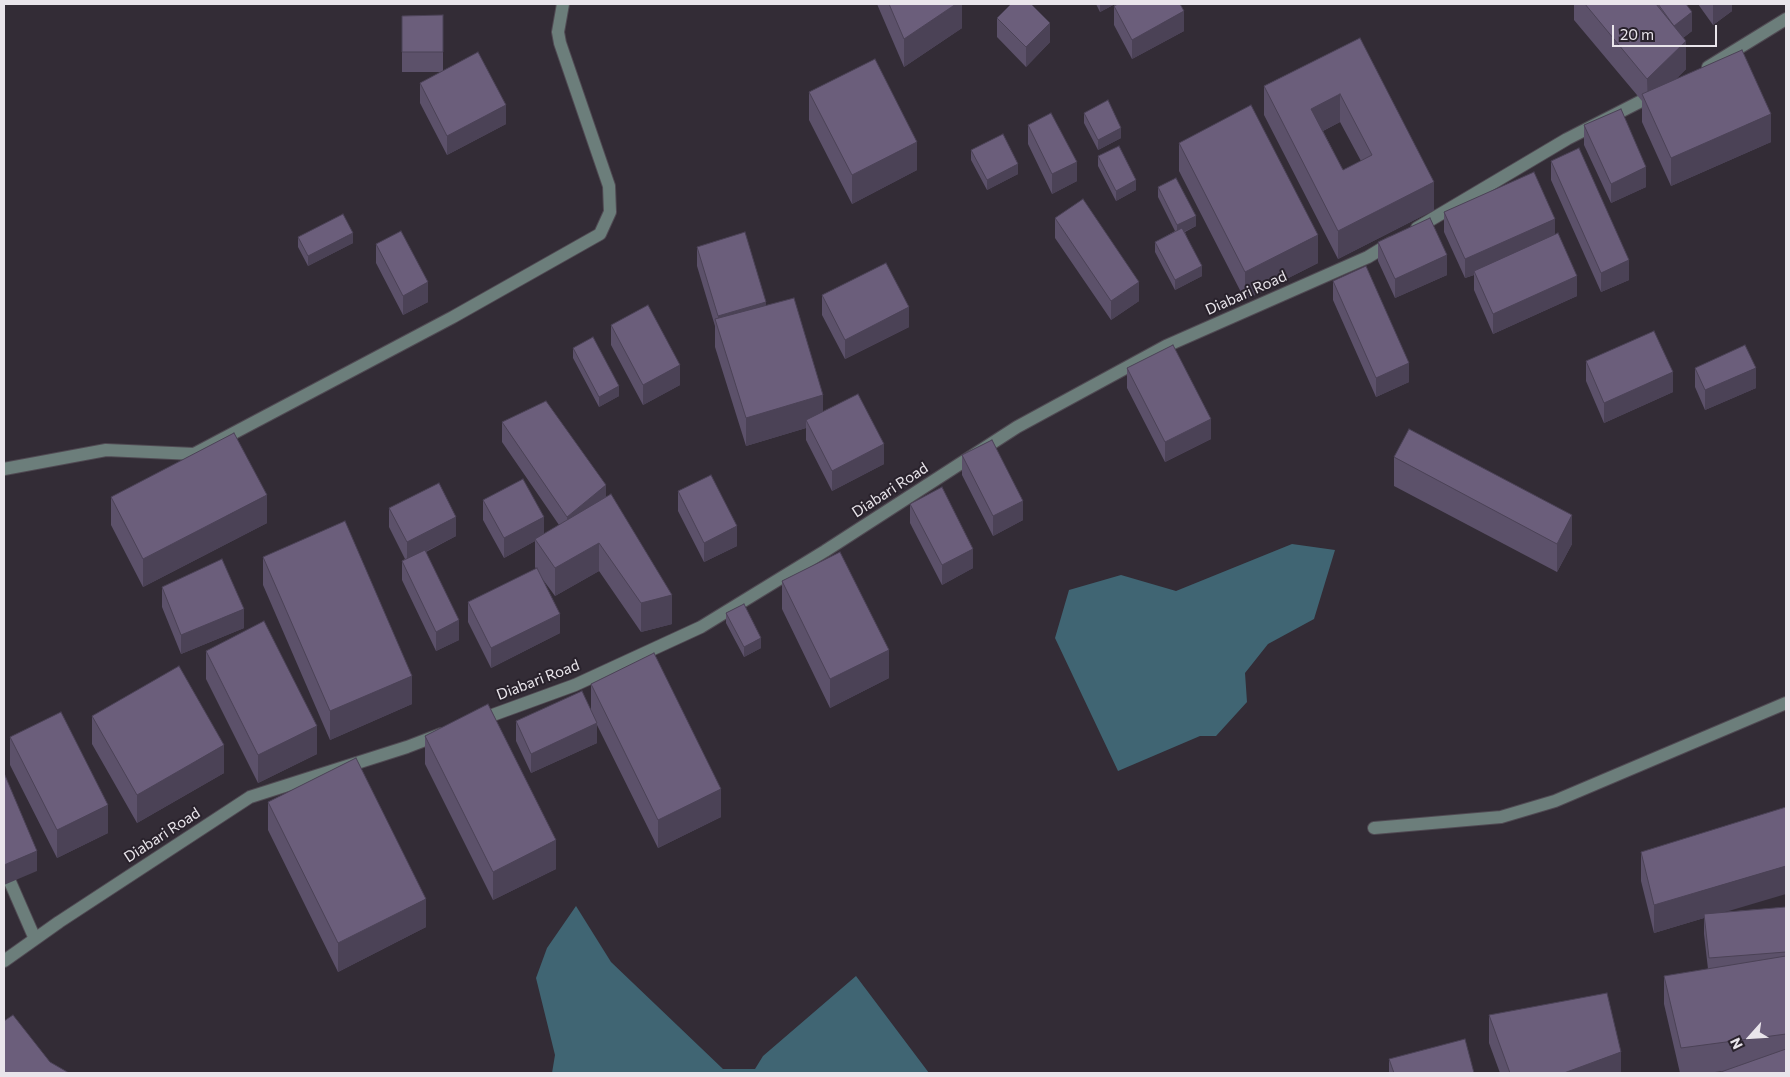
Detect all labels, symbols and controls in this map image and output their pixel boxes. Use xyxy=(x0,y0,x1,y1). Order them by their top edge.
scale bar xyxy=(1615,15,1720,47)
text: 20 m xyxy=(1620,25,1654,43)
street label: Diabari Road xyxy=(1203,267,1289,319)
street label: Diabari Road xyxy=(849,459,931,521)
street label: Diabari Road xyxy=(494,656,582,704)
street label: Diabari Road xyxy=(121,804,203,866)
north arrow xyxy=(1725,1012,1775,1062)
text: N xyxy=(1726,1035,1746,1052)

